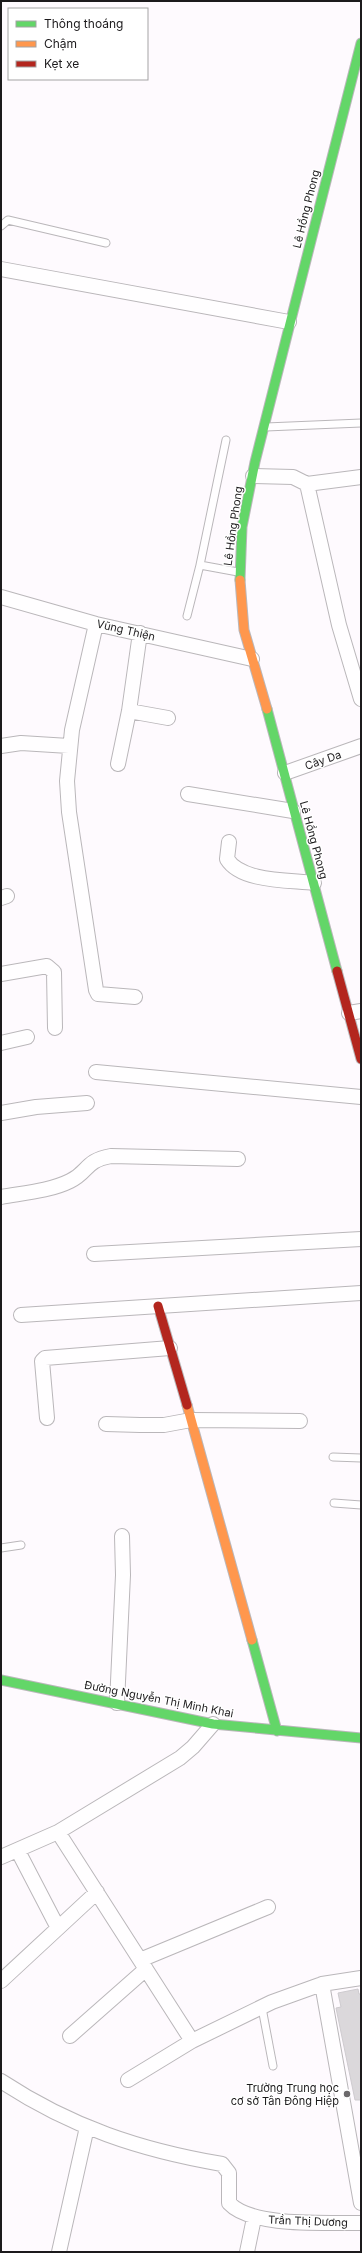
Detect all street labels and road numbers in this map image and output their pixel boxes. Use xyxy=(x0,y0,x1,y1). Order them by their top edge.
street label: Lê Hồng Phong xyxy=(290,168,322,250)
street label: Lê Hồng Phong xyxy=(220,485,246,567)
street label: Vũng Thiện xyxy=(95,616,157,644)
street label: Cây Da xyxy=(303,747,343,773)
street label: Lê Hồng Phong xyxy=(297,799,331,881)
street label: Đường Nguyễn Thị Minh Khai xyxy=(83,1677,235,1720)
street label: Trần Thị Dương xyxy=(268,2213,348,2229)

